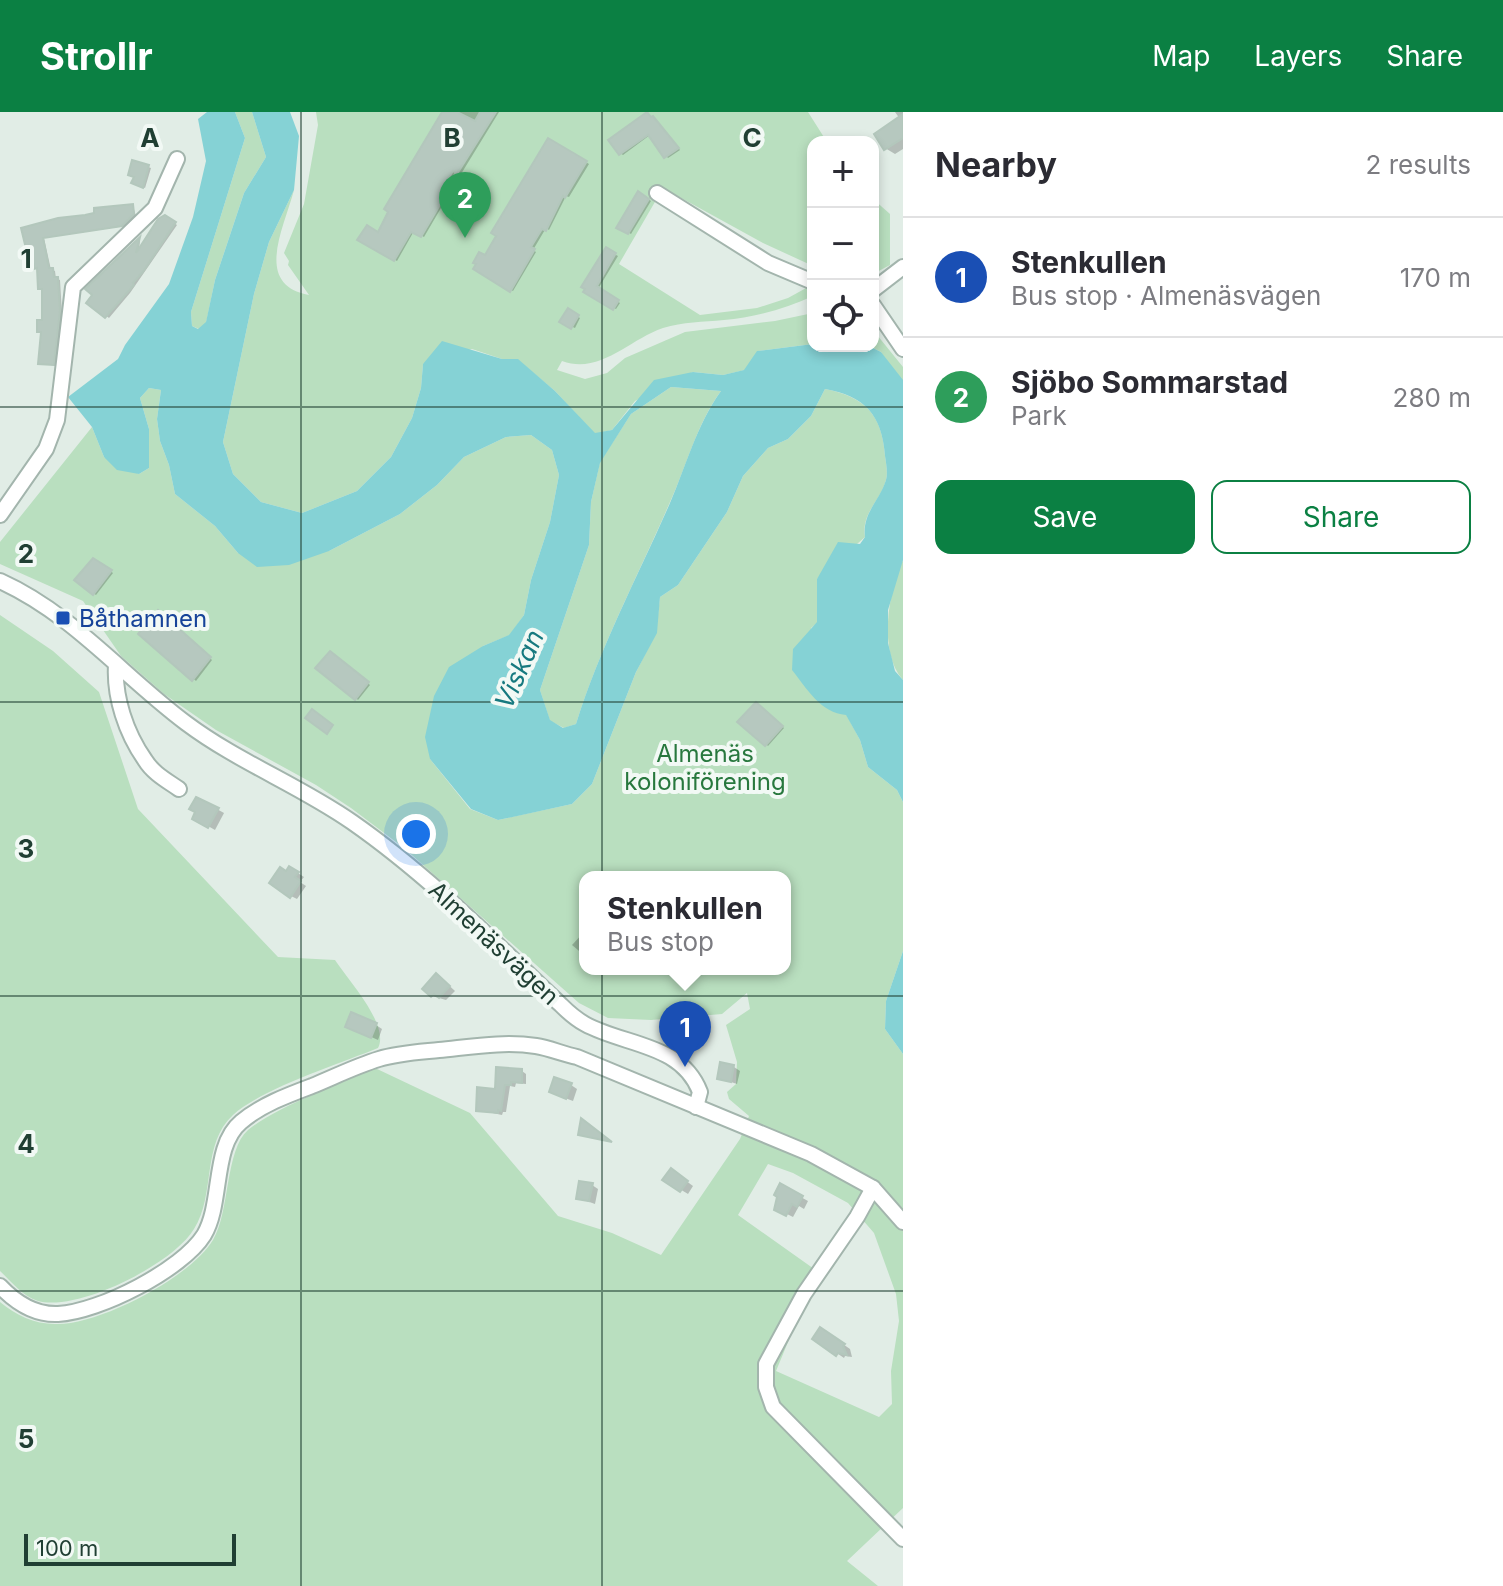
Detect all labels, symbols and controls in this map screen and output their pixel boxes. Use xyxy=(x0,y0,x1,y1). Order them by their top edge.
text: Strollr xyxy=(40,33,153,79)
text: Map xyxy=(1152,39,1210,73)
text: Layers xyxy=(1254,39,1342,73)
text: Share xyxy=(1386,39,1463,73)
text: A xyxy=(140,122,160,153)
text: B xyxy=(443,122,461,153)
text: C xyxy=(742,122,762,153)
map controls xyxy=(807,136,879,352)
button: + xyxy=(807,136,879,208)
text: Nearby xyxy=(935,144,1057,185)
text: 2 results xyxy=(1366,149,1471,180)
pin: 2 xyxy=(439,172,491,238)
button: − xyxy=(807,208,879,280)
text: 1 xyxy=(20,243,32,274)
text: Stenkullen xyxy=(1011,244,1167,280)
text: 1 xyxy=(955,262,967,293)
text: 170 m xyxy=(1400,262,1471,293)
button: locate xyxy=(807,280,879,352)
text: Bus stop · Almenäsvägen xyxy=(1011,280,1321,311)
text: Sjöbo Sommarstad xyxy=(1011,364,1288,400)
text: 2 xyxy=(953,382,969,413)
text: 280 m xyxy=(1393,382,1471,413)
text: Park xyxy=(1011,400,1067,431)
button: Save xyxy=(935,480,1195,554)
button: Share xyxy=(1211,480,1471,554)
text: 2 xyxy=(18,538,34,569)
place label: Båthamnen xyxy=(79,604,207,633)
marker: Båthamnen xyxy=(54,609,72,627)
water label: Viskan xyxy=(488,625,550,713)
park label: Almenäs koloniförening xyxy=(624,739,786,796)
your location xyxy=(396,814,436,854)
text: 3 xyxy=(18,833,34,864)
popup xyxy=(579,871,791,975)
street label: Almenäsvägen xyxy=(423,875,565,1011)
text: Stenkullen xyxy=(607,890,763,926)
text: Bus stop xyxy=(607,926,714,957)
pin: 1 xyxy=(659,1001,711,1067)
text: 4 xyxy=(17,1128,35,1159)
text: 5 xyxy=(18,1423,34,1454)
scale bar xyxy=(24,1530,236,1566)
text: 100 m xyxy=(36,1535,98,1561)

